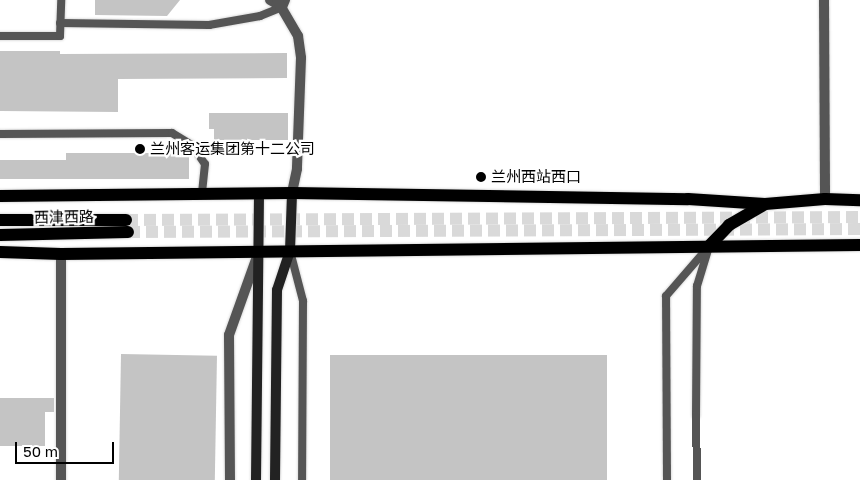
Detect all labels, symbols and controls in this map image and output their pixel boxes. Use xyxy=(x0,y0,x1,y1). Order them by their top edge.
place label: 兰州客运集团第十二公司 xyxy=(150,140,315,158)
marker: 兰州客运集团第十二公司 xyxy=(134,143,146,155)
place label: 兰州西站西口 xyxy=(491,168,581,186)
marker: 兰州西站西口 xyxy=(475,171,487,183)
street label: 西津西路 xyxy=(34,207,94,227)
scale bar xyxy=(18,432,116,464)
text: 50 m xyxy=(23,442,58,460)

